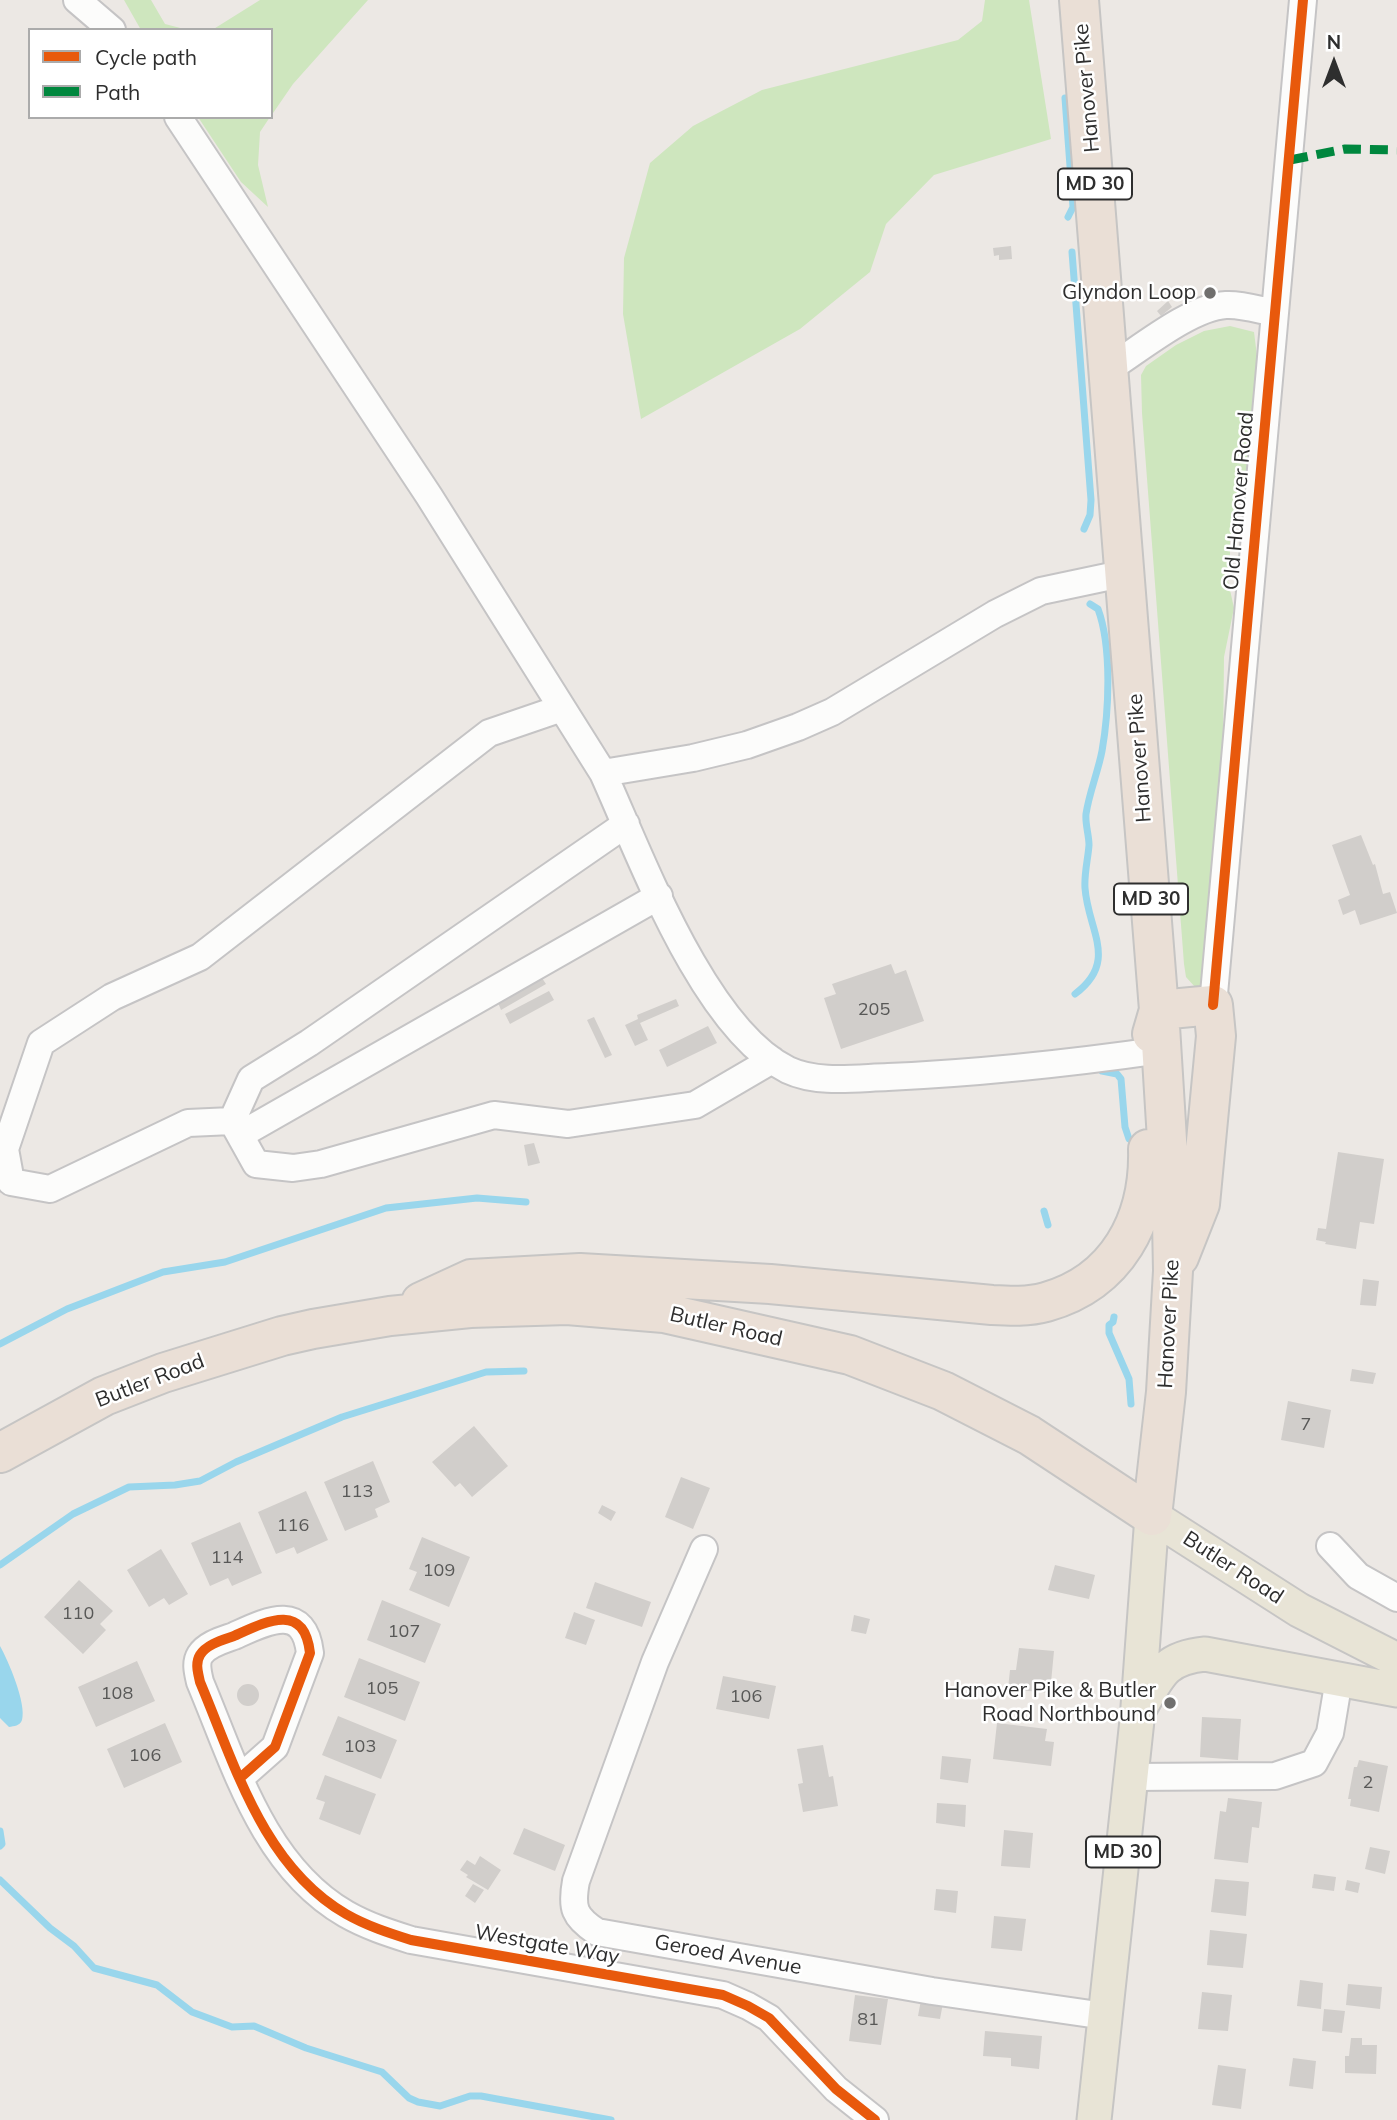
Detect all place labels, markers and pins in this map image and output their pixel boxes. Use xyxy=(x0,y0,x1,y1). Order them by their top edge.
place label: Glyndon Loop xyxy=(1062,280,1196,306)
marker: Glyndon Loop xyxy=(1202,285,1218,301)
place label: Hanover Pike & Butler Road Northbound xyxy=(944,1678,1156,1728)
marker: Hanover Pike & Butler Road Northbound xyxy=(1162,1695,1178,1711)

